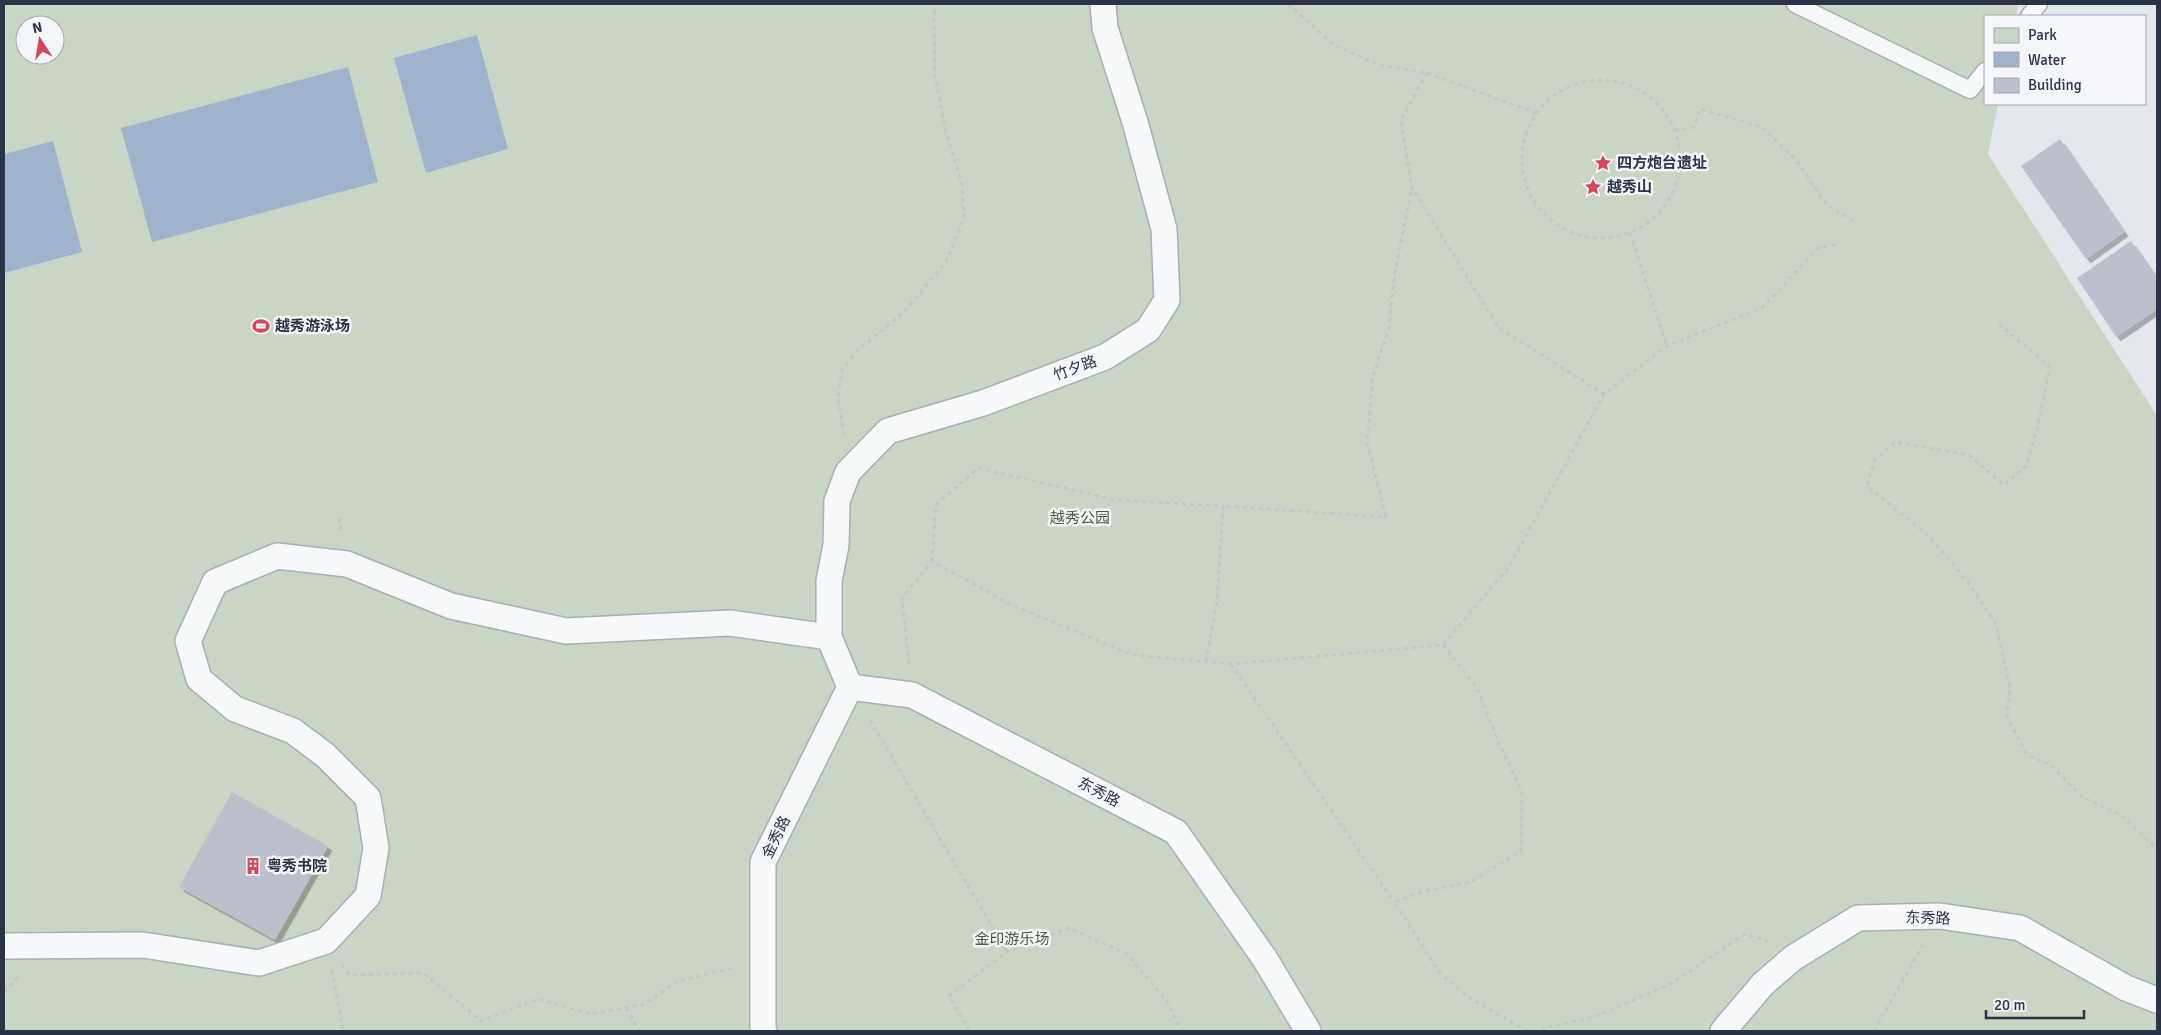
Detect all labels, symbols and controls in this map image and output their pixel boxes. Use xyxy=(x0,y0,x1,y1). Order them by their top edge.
north arrow xyxy=(15,15,65,65)
legend xyxy=(1984,15,2146,105)
text: N xyxy=(31,18,44,37)
text: Park xyxy=(2028,26,2057,44)
text: Water xyxy=(2028,51,2066,69)
text: Building xyxy=(2028,76,2082,94)
place icon: 四方炮台遗址 xyxy=(1593,153,1613,173)
place label: 四方炮台遗址 xyxy=(1617,154,1707,172)
place icon: 越秀山 xyxy=(1583,177,1603,197)
place label: 越秀山 xyxy=(1607,178,1652,196)
sports icon: 越秀游泳场 xyxy=(251,316,271,336)
place label: 越秀游泳场 xyxy=(275,317,350,335)
street label: 竹夕路 xyxy=(1051,352,1099,384)
park label: 越秀公园 xyxy=(1050,509,1110,527)
street label: 东秀路 xyxy=(1075,773,1123,811)
street label: 金秀路 xyxy=(758,813,794,861)
building icon: 粤秀书院 xyxy=(243,856,263,876)
place label: 粤秀书院 xyxy=(267,857,327,875)
street label: 东秀路 xyxy=(1905,908,1951,928)
park label: 金印游乐场 xyxy=(974,930,1050,948)
scale bar xyxy=(1986,988,2084,1020)
text: 20 m xyxy=(1994,996,2025,1014)

